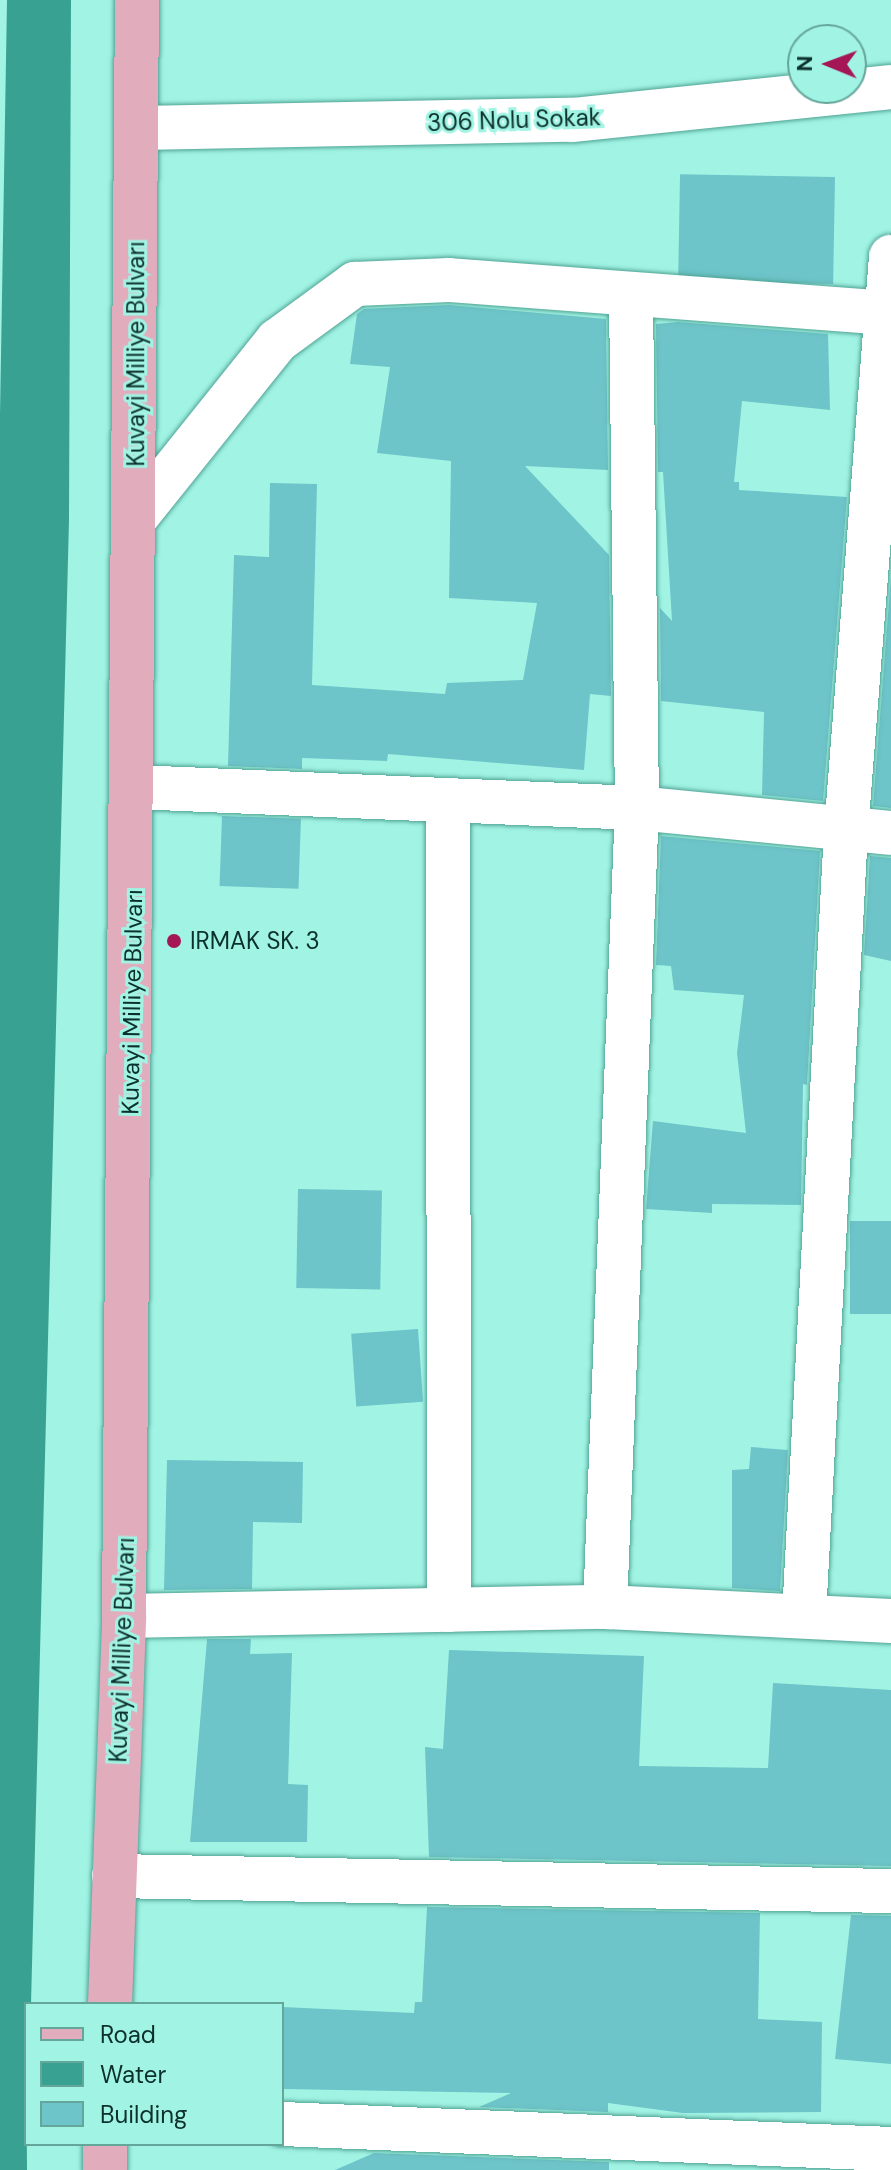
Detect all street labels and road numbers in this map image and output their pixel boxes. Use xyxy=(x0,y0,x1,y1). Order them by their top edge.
street label: 306 Nolu Sokak xyxy=(427,103,601,137)
street label: Kuvayi Milliye Bulvarı xyxy=(122,241,150,467)
street label: Kuvayi Milliye Bulvarı xyxy=(116,889,148,1115)
street label: Kuvayi Milliye Bulvarı xyxy=(104,1537,140,1763)

